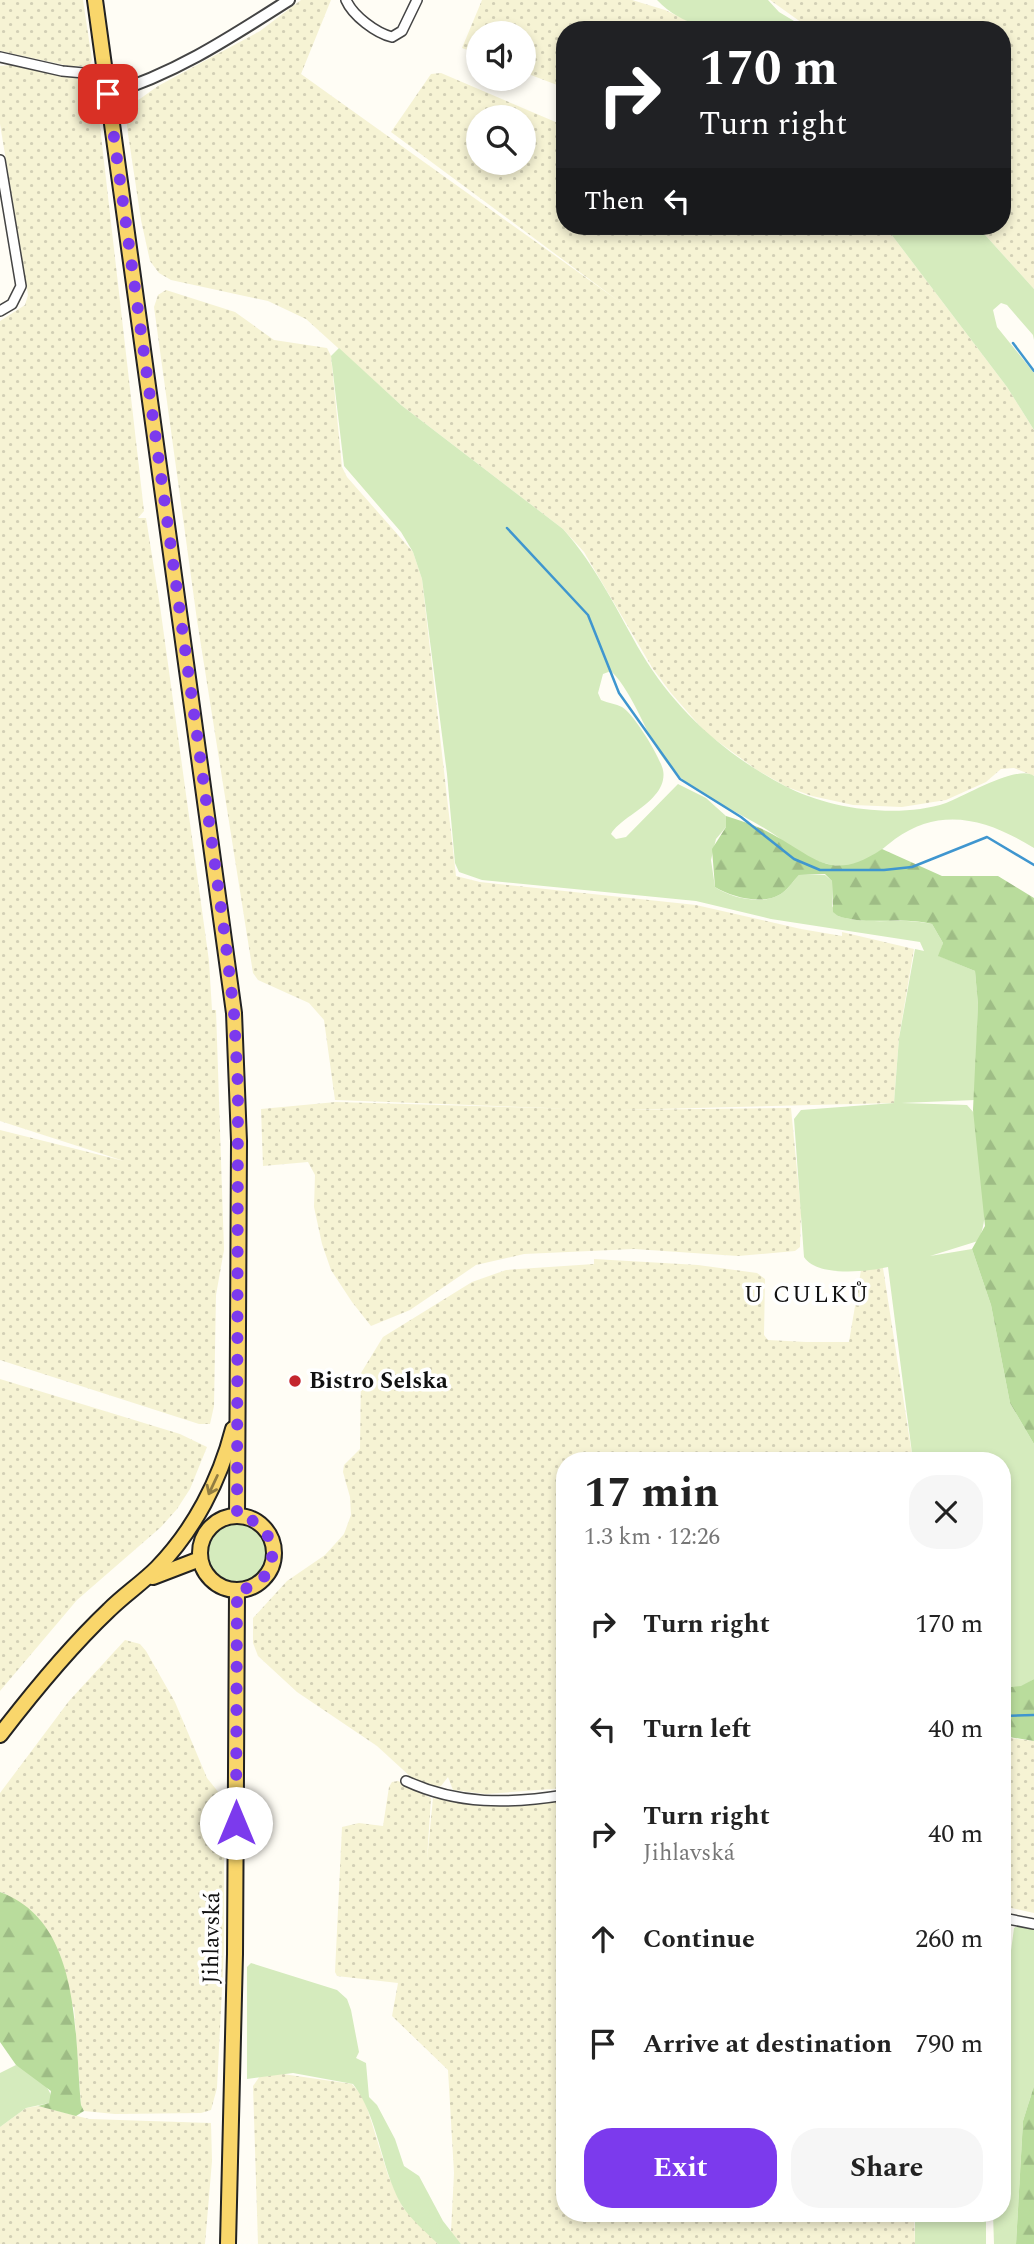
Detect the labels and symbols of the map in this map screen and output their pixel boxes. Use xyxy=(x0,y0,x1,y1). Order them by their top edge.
pin xyxy=(78,64,138,124)
district label: U CULKŮ xyxy=(744,1277,870,1313)
place label: Bistro Selska xyxy=(309,1364,448,1399)
marker: Bistro Selska xyxy=(287,1373,303,1389)
one-way arrow xyxy=(206,1474,219,1495)
position arrow xyxy=(199,1786,273,1860)
street label: Jihlavská xyxy=(194,1892,230,1984)

